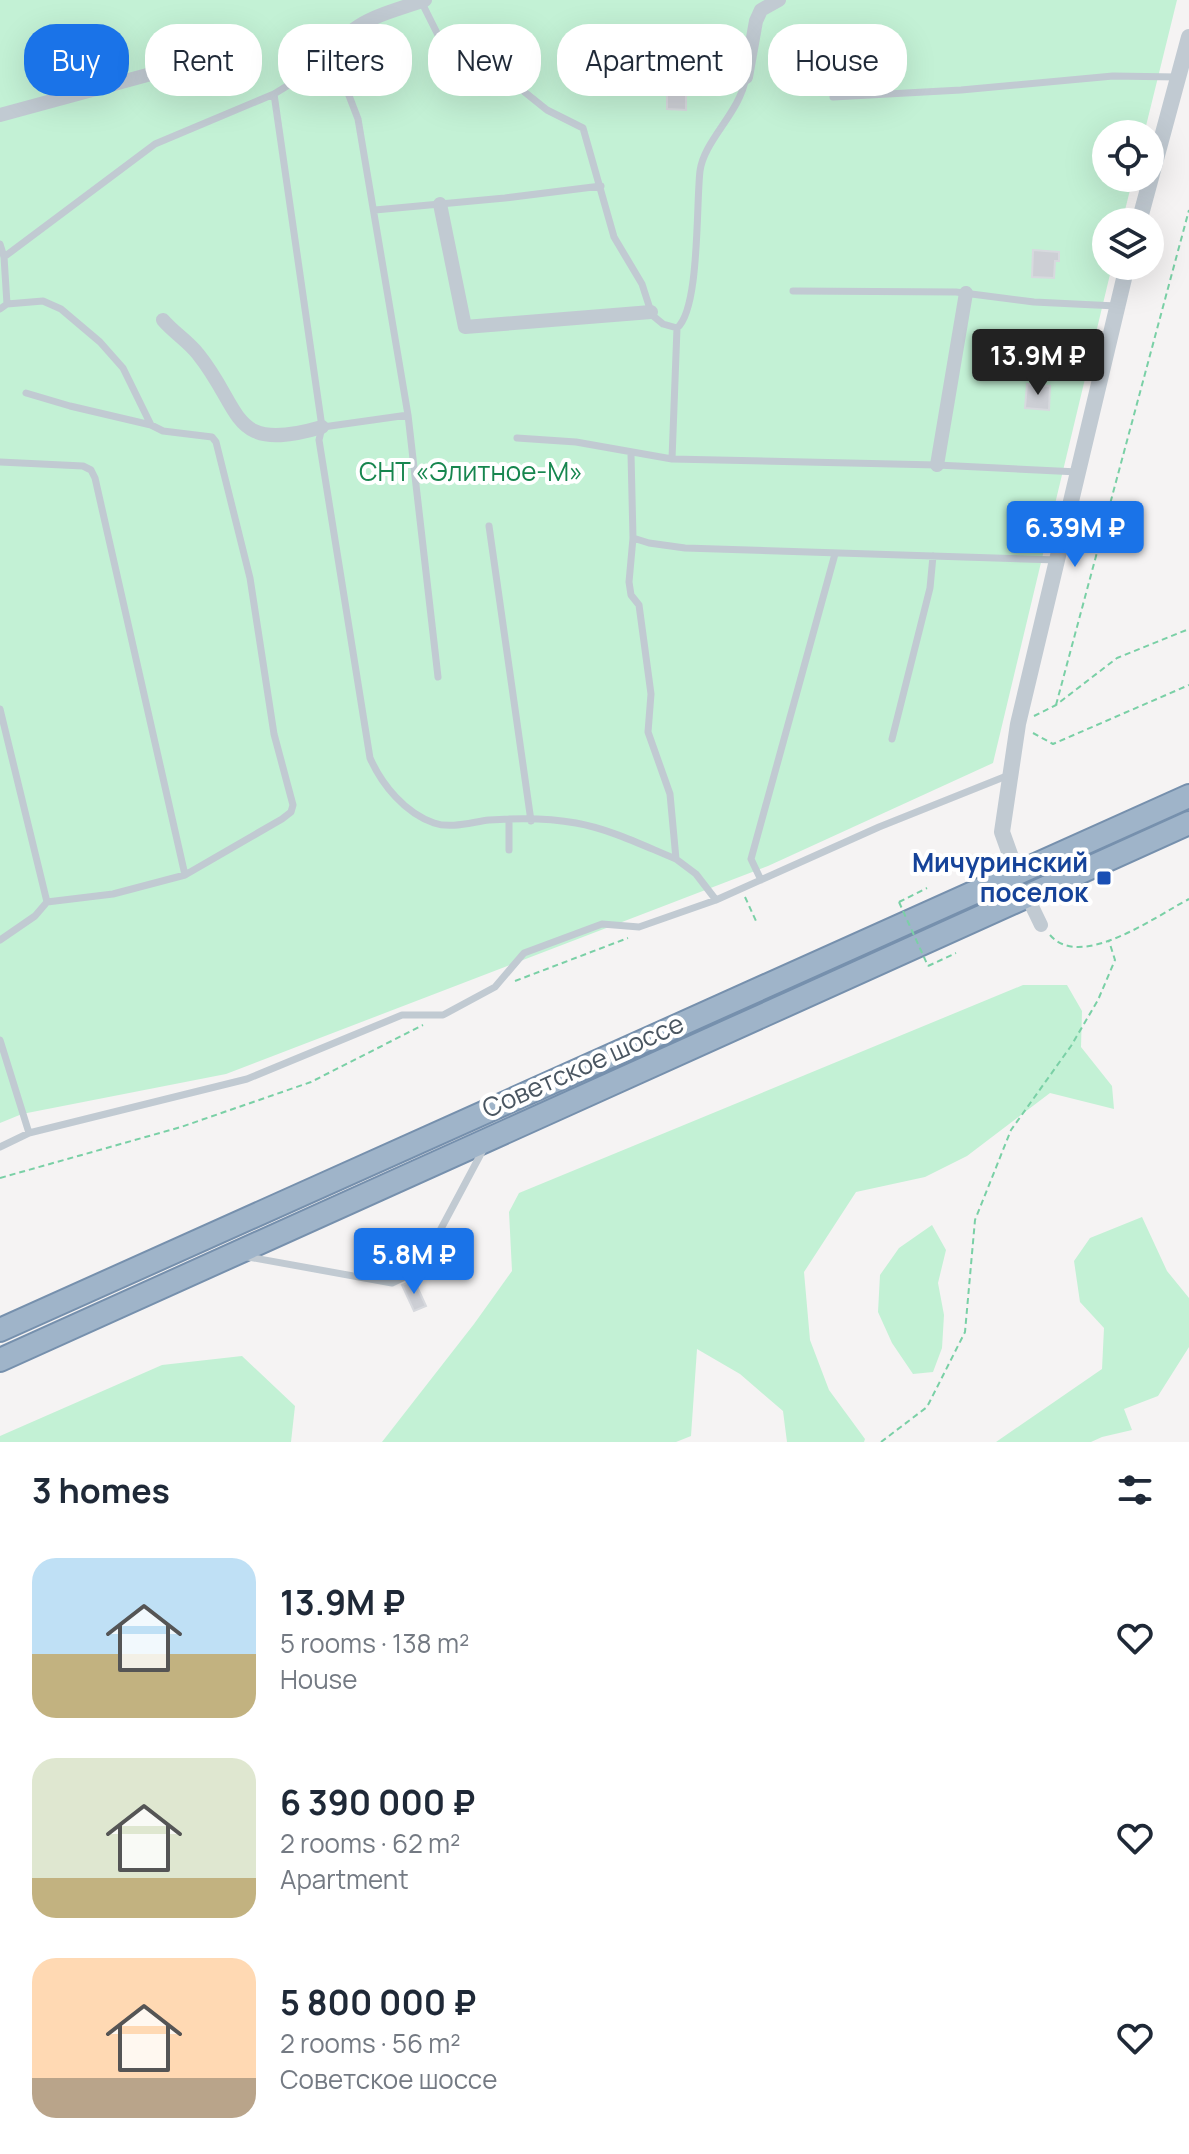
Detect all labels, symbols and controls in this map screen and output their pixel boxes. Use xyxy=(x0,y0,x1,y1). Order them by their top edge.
chip: Buy xyxy=(24,24,129,96)
chip: Rent xyxy=(145,24,262,96)
chip: Filters xyxy=(278,24,412,96)
chip: New xyxy=(428,24,541,96)
chip: Apartment xyxy=(557,24,752,96)
chip: House xyxy=(768,24,907,96)
map controls xyxy=(1092,120,1164,280)
button: locate xyxy=(1092,120,1164,192)
button: layers xyxy=(1092,208,1164,280)
pin: 13.9M ₽ xyxy=(964,329,1112,397)
text: 13.9M ₽ xyxy=(990,337,1086,373)
park label: СНТ «Элитное-М» xyxy=(359,453,583,489)
pin: 6.39M ₽ xyxy=(1001,501,1149,569)
text: 6.39M ₽ xyxy=(1025,509,1125,545)
place label: Мичуринский поселок xyxy=(912,844,1089,910)
marker: Мичуринский поселок xyxy=(1095,869,1113,887)
street label: Советское шоссе xyxy=(476,1004,689,1126)
pin: 5.8M ₽ xyxy=(349,1228,479,1296)
text: 5.8M ₽ xyxy=(372,1236,456,1272)
text: 3 homes xyxy=(32,1467,170,1513)
icon: filters xyxy=(1113,1468,1157,1512)
text: 13.9M ₽ xyxy=(280,1579,405,1625)
icon: home xyxy=(96,1590,192,1686)
icon: heart xyxy=(1113,1616,1157,1660)
text: 5 rooms · 138 m² xyxy=(280,1625,469,1661)
text: House xyxy=(280,1661,357,1697)
text: 6 390 000 ₽ xyxy=(280,1779,475,1825)
icon: home xyxy=(96,1790,192,1886)
icon: heart xyxy=(1113,1816,1157,1860)
text: 2 rooms · 62 m² xyxy=(280,1825,460,1861)
text: Apartment xyxy=(280,1861,409,1897)
text: 5 800 000 ₽ xyxy=(280,1979,476,2025)
icon: home xyxy=(96,1990,192,2086)
icon: heart xyxy=(1113,2016,1157,2060)
text: 2 rooms · 56 m² xyxy=(280,2025,461,2061)
text: Советское шоссе xyxy=(280,2061,497,2097)

